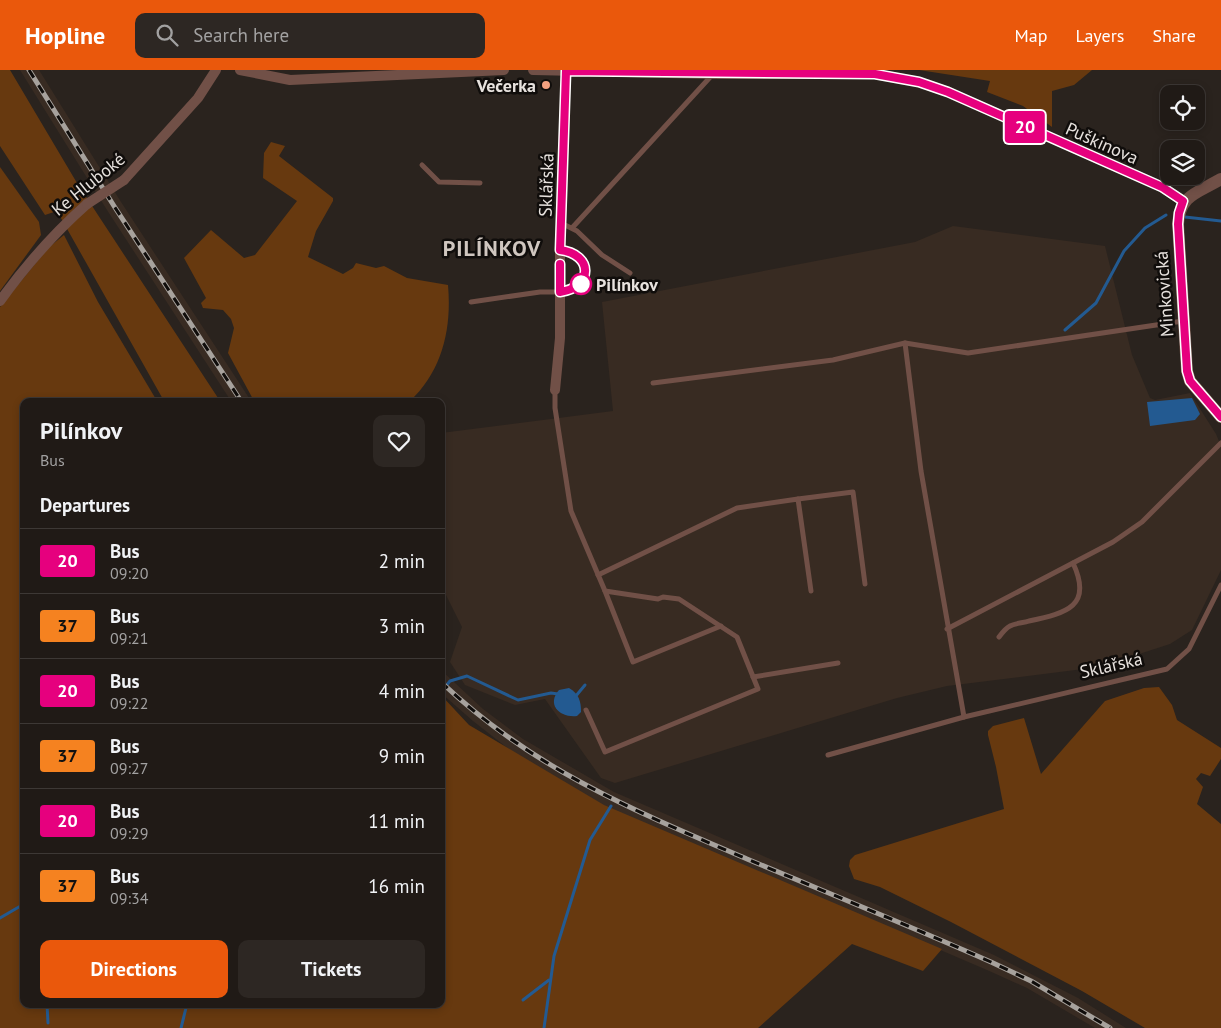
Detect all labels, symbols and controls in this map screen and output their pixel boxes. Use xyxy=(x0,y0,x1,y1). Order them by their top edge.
search box xyxy=(135,13,485,58)
text: Hopline xyxy=(25,20,105,51)
icon: search xyxy=(153,21,181,49)
text: Search here xyxy=(193,23,289,47)
text: Map xyxy=(1015,24,1047,47)
text: Layers xyxy=(1075,24,1124,47)
text: Share xyxy=(1152,24,1196,47)
place label: Večerka xyxy=(476,74,536,97)
marker: Večerka xyxy=(540,79,552,91)
map controls xyxy=(1160,85,1205,185)
button: locate xyxy=(1160,85,1205,130)
line badge: 20 xyxy=(1002,111,1048,143)
text: 20 xyxy=(1015,115,1035,138)
street label: Puškinova xyxy=(1062,117,1142,169)
button: layers xyxy=(1160,140,1205,185)
street label: Ke Hluboké xyxy=(47,147,129,221)
street label: Sklářská xyxy=(533,153,559,217)
district label: PILÍNKOV xyxy=(443,234,541,262)
street label: Minkovická xyxy=(1150,250,1178,338)
marker: Pilínkov xyxy=(570,273,592,295)
place label: Pilínkov xyxy=(596,273,658,296)
text: Pilínkov xyxy=(40,415,122,446)
button: heart xyxy=(373,415,425,467)
text: Bus xyxy=(40,450,65,470)
text: Departures xyxy=(40,493,130,517)
text: Bus xyxy=(110,539,139,563)
text: 20 xyxy=(57,549,78,572)
text: 2 min xyxy=(379,549,425,573)
text: 09:20 xyxy=(110,563,148,583)
text: Bus xyxy=(110,604,139,628)
text: 37 xyxy=(57,614,78,637)
text: 3 min xyxy=(379,614,425,638)
text: 09:21 xyxy=(110,628,148,648)
street label: Sklářská xyxy=(1077,647,1145,683)
text: Bus xyxy=(110,669,139,693)
text: 20 xyxy=(57,679,78,702)
text: 4 min xyxy=(379,679,425,703)
text: 09:22 xyxy=(110,693,148,713)
text: Bus xyxy=(110,734,139,758)
text: 37 xyxy=(57,744,78,767)
text: 9 min xyxy=(379,744,425,768)
text: 09:27 xyxy=(110,758,148,778)
text: Bus xyxy=(110,799,139,823)
text: 20 xyxy=(57,809,78,832)
text: 11 min xyxy=(368,809,425,833)
text: 09:29 xyxy=(110,823,148,843)
text: Bus xyxy=(110,864,139,888)
text: 37 xyxy=(57,874,78,897)
text: 16 min xyxy=(368,874,425,898)
text: 09:34 xyxy=(110,888,148,908)
button: Directions xyxy=(40,940,228,998)
button: Tickets xyxy=(238,940,425,998)

